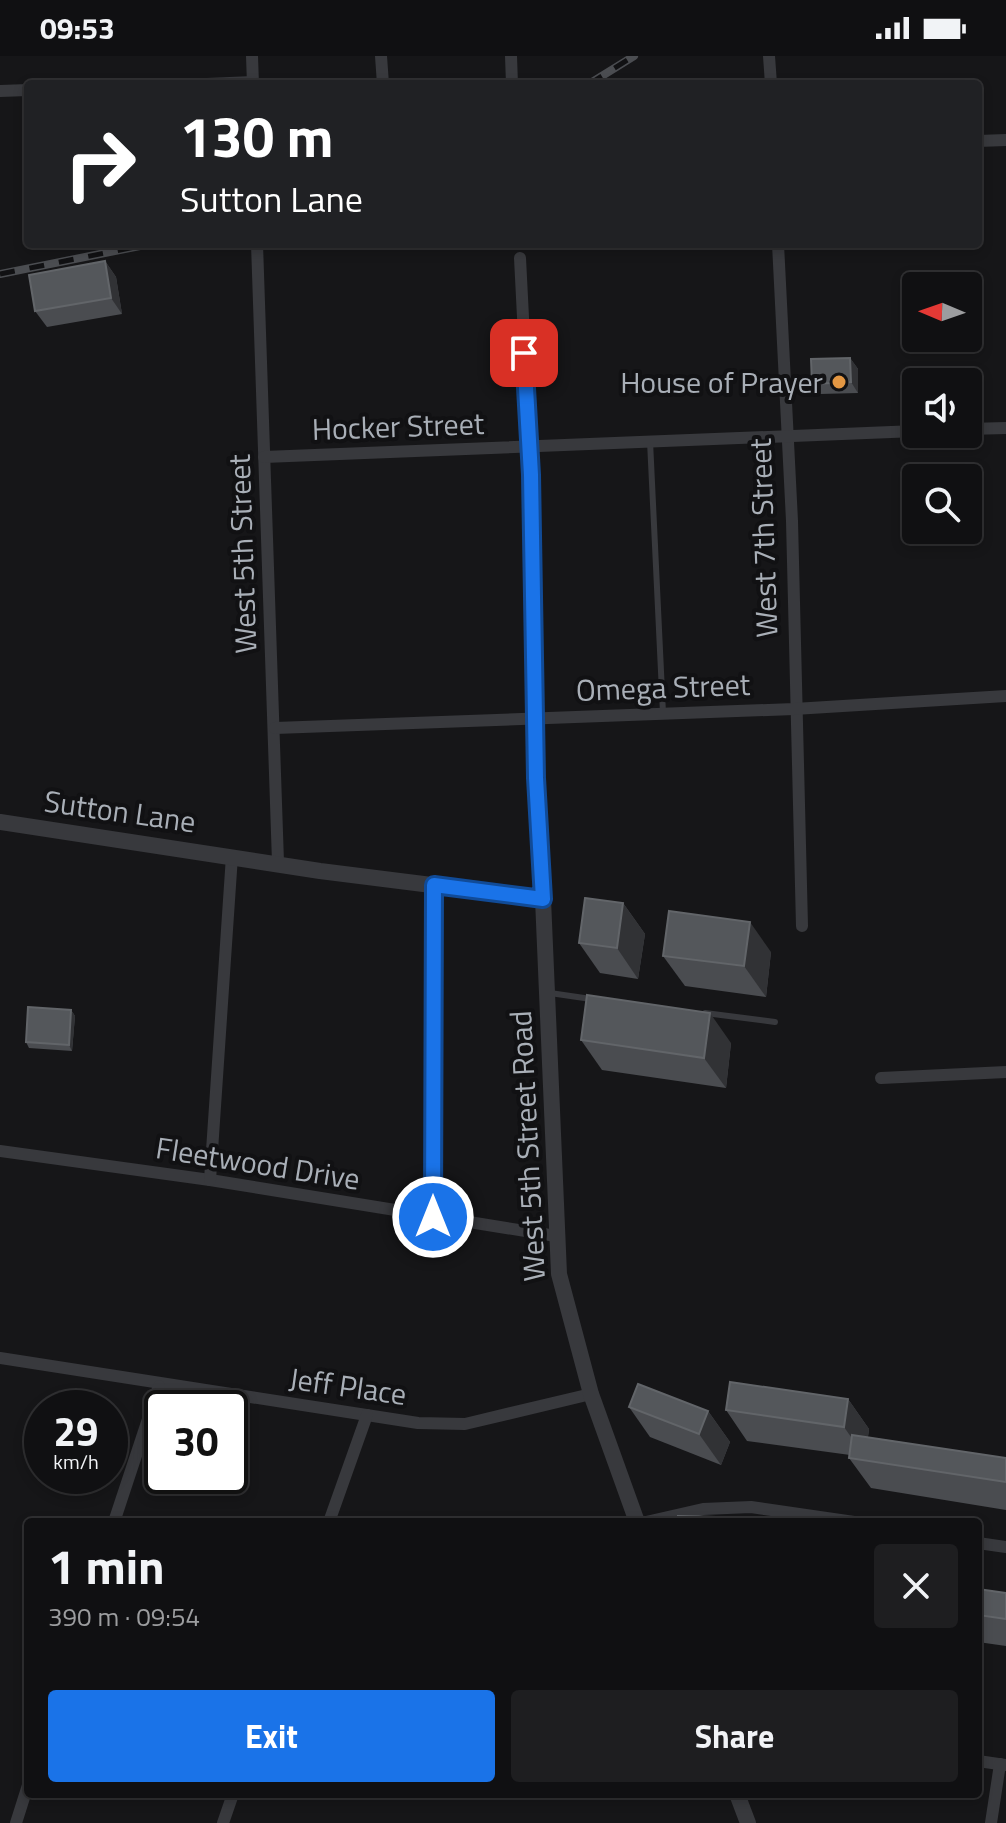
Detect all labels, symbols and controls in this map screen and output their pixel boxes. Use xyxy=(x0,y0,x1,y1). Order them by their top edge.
text: 09:53 xyxy=(40,5,115,51)
text: 130 m xyxy=(180,94,333,179)
icon: right xyxy=(48,112,152,216)
text: Sutton Lane xyxy=(180,171,363,226)
north arrow xyxy=(902,272,982,352)
map controls xyxy=(902,272,982,544)
pin xyxy=(490,319,558,387)
icon: arrive xyxy=(502,331,546,375)
place label: House of Prayer xyxy=(620,359,823,405)
button: sound xyxy=(902,368,982,448)
marker: House of Prayer xyxy=(830,373,848,391)
street label: Hocker Street xyxy=(311,400,485,452)
street label: West 7th Street xyxy=(737,437,789,639)
street label: West 5th Street xyxy=(216,453,268,655)
button: search xyxy=(902,464,982,544)
street label: Omega Street xyxy=(575,661,751,713)
street label: Sutton Lane xyxy=(41,778,199,844)
street label: West 5th Street Road xyxy=(497,1009,557,1283)
street label: Fleetwood Drive xyxy=(153,1124,363,1202)
position arrow xyxy=(391,1175,475,1259)
street label: Jeff Place xyxy=(286,1355,410,1417)
speed limit sign: 30 xyxy=(144,1390,248,1494)
text: 29 xyxy=(54,1401,98,1462)
text: km/h xyxy=(53,1446,99,1477)
text: 1 min xyxy=(48,1530,165,1603)
button: close xyxy=(874,1544,958,1628)
text: 390 m · 09:54 xyxy=(48,1597,200,1636)
button: Exit xyxy=(48,1690,495,1782)
button: Share xyxy=(511,1690,958,1782)

